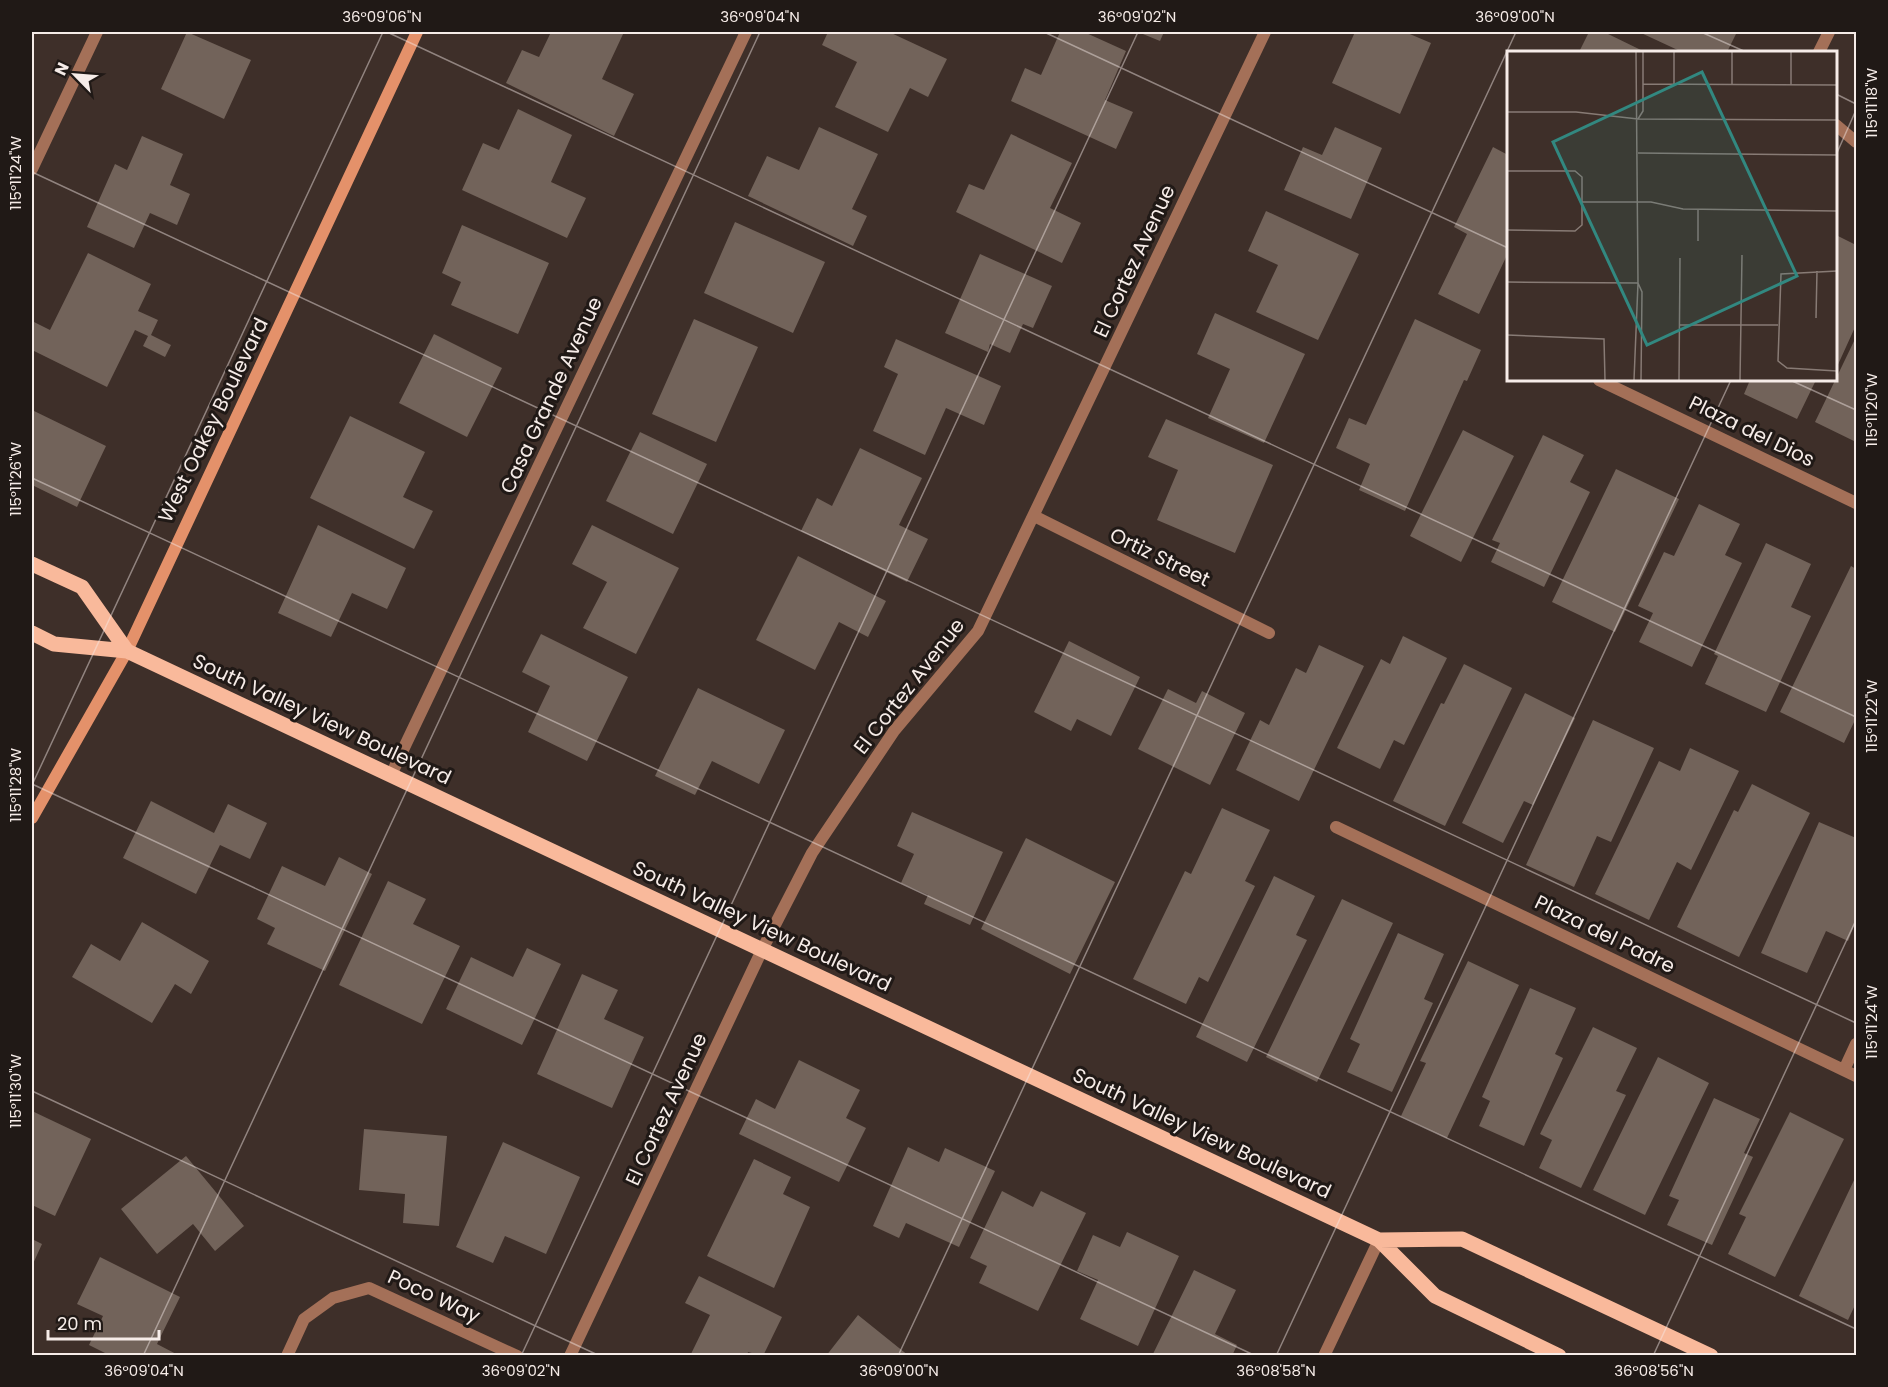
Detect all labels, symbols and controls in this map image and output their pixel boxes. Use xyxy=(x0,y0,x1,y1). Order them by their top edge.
text: 36°09'06"N xyxy=(342,6,422,27)
text: 36°09'04"N xyxy=(720,6,800,27)
text: 36°09'02"N xyxy=(1098,6,1176,27)
text: 36°09'00"N xyxy=(1475,6,1555,27)
north arrow xyxy=(45,45,105,105)
inset map xyxy=(1507,51,1837,381)
text: N xyxy=(49,59,75,79)
text: 115°11'18"W xyxy=(1861,67,1882,138)
text: 115°11'24"W xyxy=(5,136,26,210)
street label: El Cortez Avenue xyxy=(1086,180,1182,342)
street label: Casa Grande Avenue xyxy=(493,292,609,498)
street label: West Oakey Boulevard xyxy=(151,313,275,527)
text: 115°11'20"W xyxy=(1861,373,1882,447)
street label: Plaza del Dios xyxy=(1685,389,1819,473)
text: 115°11'26"W xyxy=(5,441,26,516)
street label: Ortiz Street xyxy=(1105,521,1215,593)
street label: El Cortez Avenue xyxy=(847,612,971,760)
street label: South Valley View Boulevard xyxy=(188,647,456,791)
text: 115°11'22"W xyxy=(1861,679,1882,753)
text: 115°11'28"W xyxy=(5,748,26,822)
street label: South Valley View Boulevard xyxy=(628,854,896,998)
street label: Plaza del Padre xyxy=(1530,888,1680,980)
text: 115°11'24"W xyxy=(1861,985,1882,1059)
street label: El Cortez Avenue xyxy=(618,1028,714,1190)
text: 115°11'30"W xyxy=(5,1053,26,1128)
street label: South Valley View Boulevard xyxy=(1068,1061,1336,1205)
street label: Poco Way xyxy=(383,1262,485,1330)
scale bar xyxy=(48,1303,159,1341)
text: 20 m xyxy=(57,1311,102,1336)
text: 36°09'04"N xyxy=(104,1360,184,1381)
text: 36°09'02"N xyxy=(482,1360,560,1381)
text: 36°09'00"N xyxy=(859,1360,939,1381)
text: 36°08'58"N xyxy=(1236,1360,1316,1381)
text: 36°08'56"N xyxy=(1614,1360,1694,1381)

